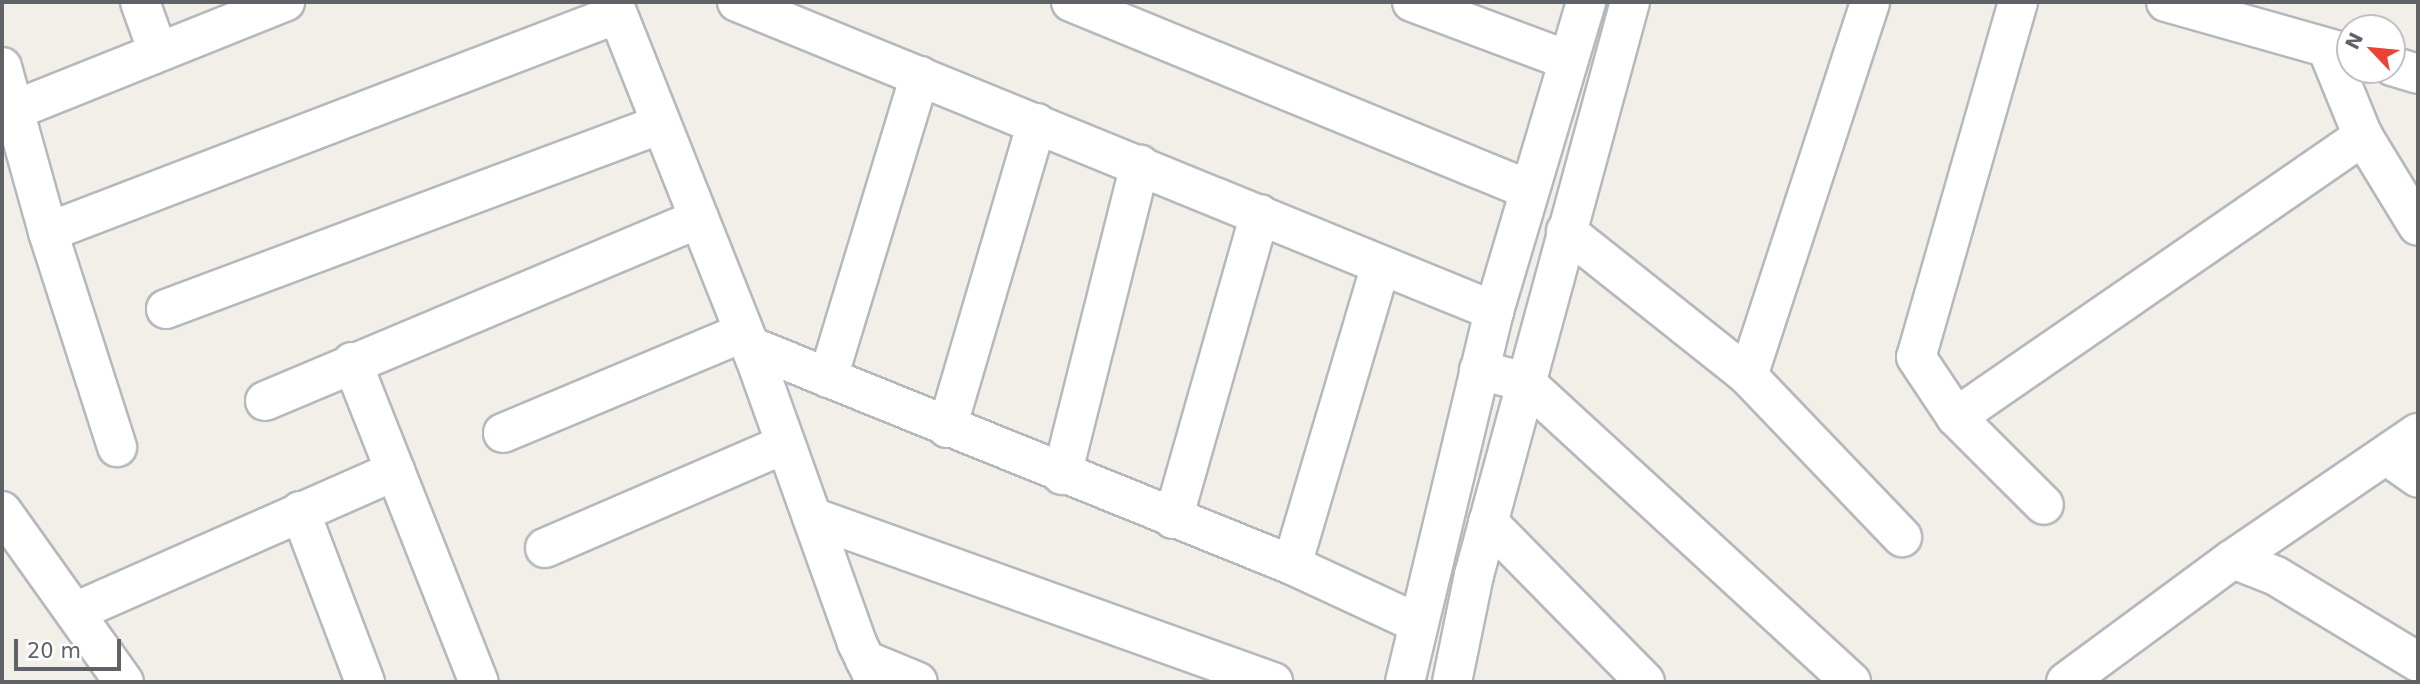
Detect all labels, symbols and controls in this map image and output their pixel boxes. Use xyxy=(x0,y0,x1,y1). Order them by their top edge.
north arrow xyxy=(2336,14,2406,84)
text: N xyxy=(2341,29,2367,53)
scale bar xyxy=(18,624,124,668)
text: 20 m xyxy=(27,639,81,663)

